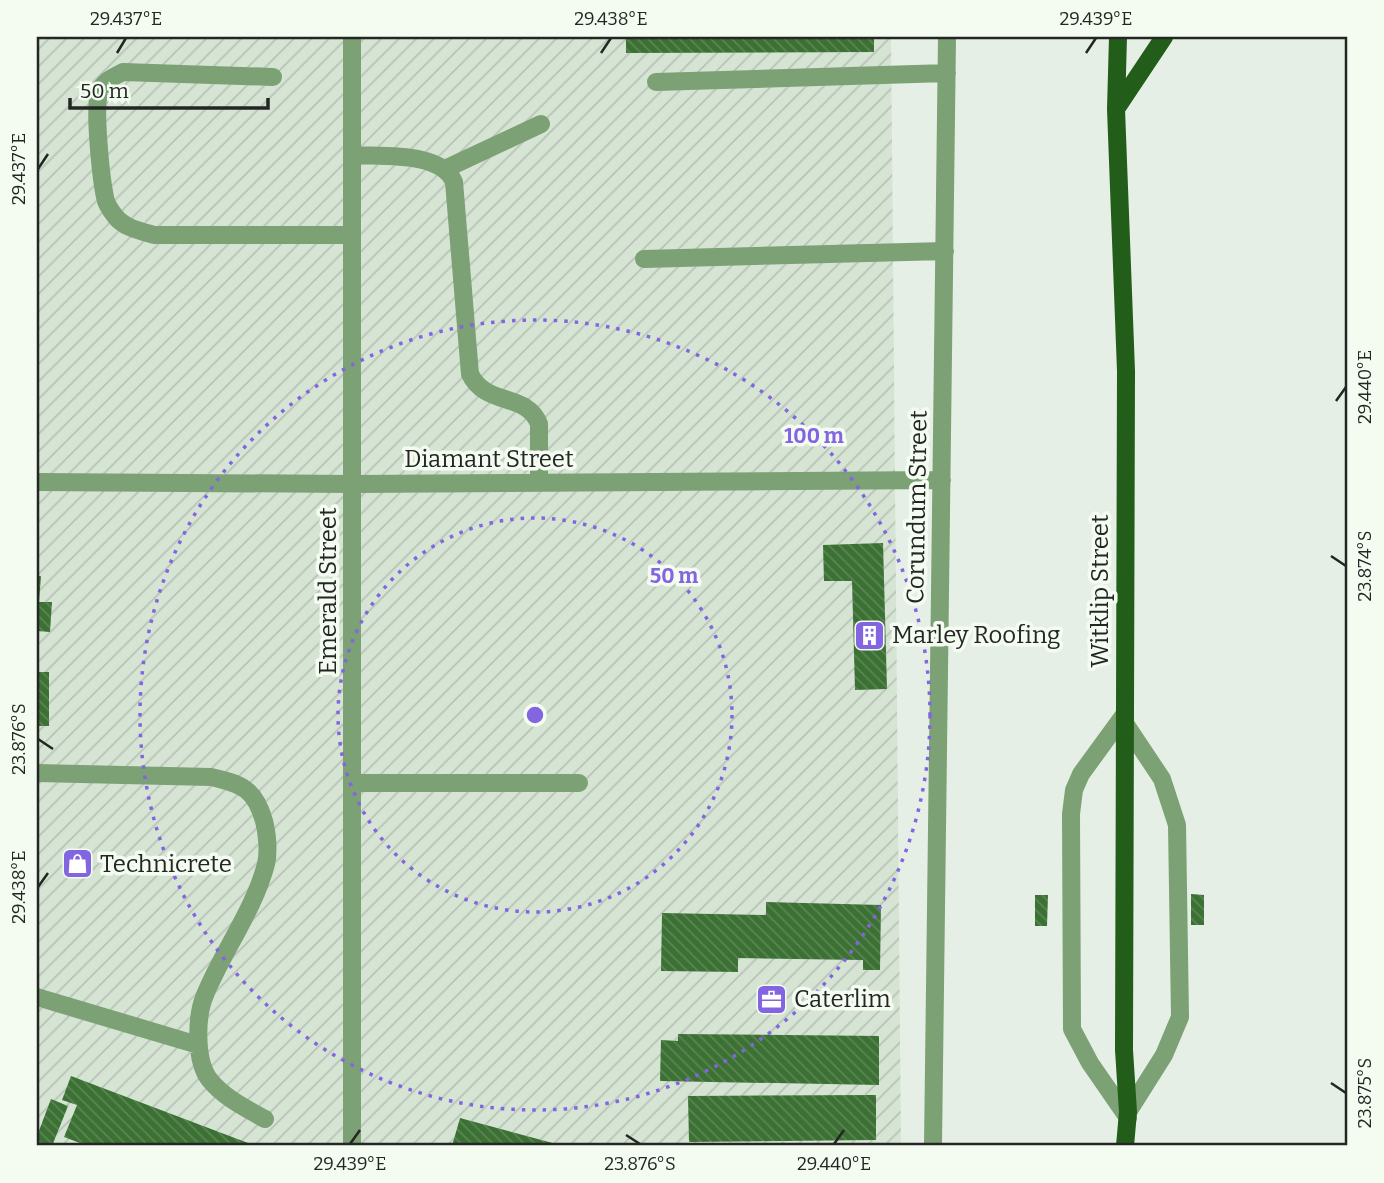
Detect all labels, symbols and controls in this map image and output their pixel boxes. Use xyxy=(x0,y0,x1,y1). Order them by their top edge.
text: 29.437°E xyxy=(90,8,162,30)
text: 29.438°E xyxy=(574,8,648,30)
text: 29.439°E xyxy=(1060,8,1132,30)
scale bar xyxy=(70,66,268,110)
text: 50 m xyxy=(80,78,129,104)
text: 29.437°E xyxy=(8,133,30,205)
text: 29.440°E xyxy=(1354,350,1376,424)
street label: Corundum Street xyxy=(901,410,933,604)
text: 100 m xyxy=(784,423,844,449)
street label: Diamant Street xyxy=(404,445,574,473)
street label: Emerald Street xyxy=(314,507,342,675)
street label: Witklip Street xyxy=(1086,514,1114,668)
text: 23.874°S xyxy=(1354,530,1376,602)
text: 50 m xyxy=(650,563,698,589)
building icon: Marley Roofing xyxy=(852,618,886,652)
place label: Marley Roofing xyxy=(892,621,1061,649)
text: 23.876°S xyxy=(8,703,30,775)
centre of rings xyxy=(523,703,547,727)
shop icon: Technicrete xyxy=(60,847,94,881)
text: 29.438°E xyxy=(8,850,30,924)
place label: Technicrete xyxy=(100,850,232,878)
office icon: Caterlim xyxy=(754,982,788,1016)
place label: Caterlim xyxy=(794,985,891,1013)
text: 23.875°S xyxy=(1354,1058,1376,1128)
text: 29.439°E xyxy=(314,1153,386,1175)
text: 23.876°S xyxy=(604,1153,676,1175)
text: 29.440°E xyxy=(797,1153,871,1175)

